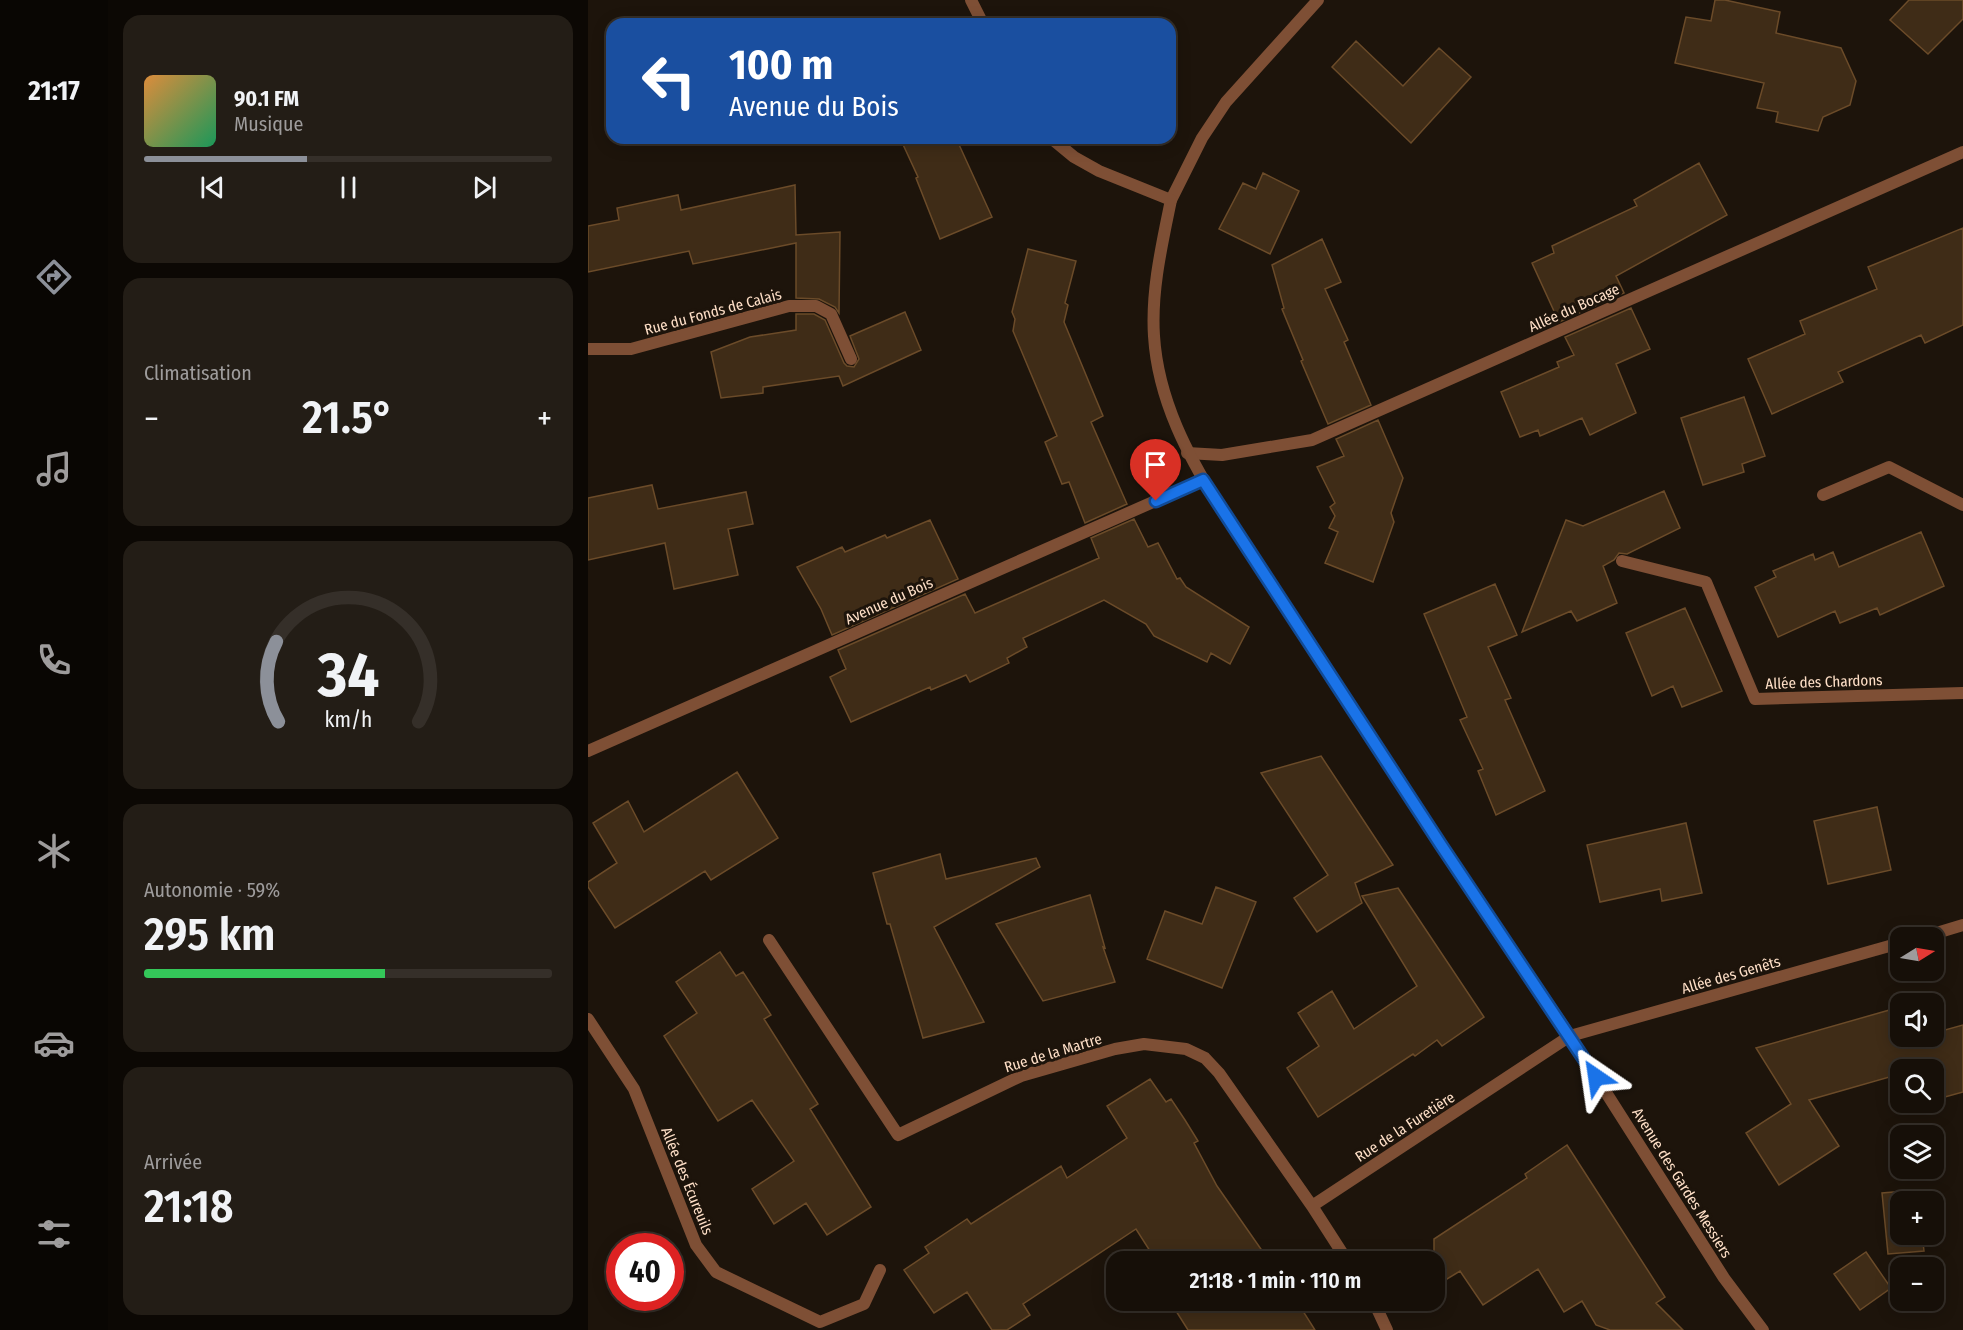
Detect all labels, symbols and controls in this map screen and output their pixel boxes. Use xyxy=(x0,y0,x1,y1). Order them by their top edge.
text: 100 m xyxy=(729,40,833,90)
icon: left xyxy=(630,42,708,120)
text: 21:17 xyxy=(28,75,80,107)
text: 90.1 FM xyxy=(234,85,299,112)
text: Avenue du Bois xyxy=(729,91,899,123)
text: Musique xyxy=(234,112,303,136)
icon: previous xyxy=(196,171,229,204)
icon: pause xyxy=(332,171,365,204)
icon: next xyxy=(468,171,501,204)
icon: directions xyxy=(33,256,75,298)
street label: Allée du Bocage xyxy=(1526,280,1622,336)
street label: Rue du Fonds de Calais xyxy=(642,285,784,339)
text: Climatisation xyxy=(144,361,252,385)
text: 21.5° xyxy=(302,391,394,445)
text: − xyxy=(144,399,159,439)
text: + xyxy=(537,399,552,439)
pin xyxy=(1130,439,1181,501)
icon: music xyxy=(33,448,75,490)
icon: arrive xyxy=(1139,448,1172,481)
street label: Avenue du Bois xyxy=(842,574,936,628)
text: 34 xyxy=(316,638,379,713)
icon: phone xyxy=(33,639,75,681)
street label: Allée des Chardons xyxy=(1765,671,1883,693)
text: km/h xyxy=(324,707,372,733)
icon: climate xyxy=(33,830,75,872)
text: Autonomie · 59% xyxy=(144,878,280,902)
text: 295 km xyxy=(144,908,276,962)
north arrow xyxy=(1890,927,1944,981)
map controls xyxy=(1890,927,1944,1311)
street label: Allée des Genêts xyxy=(1679,952,1783,998)
button: sound xyxy=(1890,993,1944,1047)
icon: car xyxy=(33,1022,75,1064)
street label: Rue de la Martre xyxy=(1002,1030,1104,1076)
position arrow xyxy=(1564,1045,1628,1109)
button: search xyxy=(1890,1059,1944,1113)
street label: Rue de la Furetière xyxy=(1352,1088,1458,1166)
street label: Avenue des Gardes Messiers xyxy=(1628,1105,1736,1261)
street label: Allée des Écureuils xyxy=(657,1125,717,1237)
button: layers xyxy=(1890,1125,1944,1179)
text: Arrivée xyxy=(144,1150,202,1174)
text: 21:18 xyxy=(144,1180,233,1234)
button: + xyxy=(1890,1191,1944,1245)
icon: filters xyxy=(33,1213,75,1255)
speed limit sign: 40 xyxy=(606,1233,684,1311)
button: − xyxy=(1890,1257,1944,1311)
text: 21:18 · 1 min · 110 m xyxy=(1190,1267,1361,1294)

